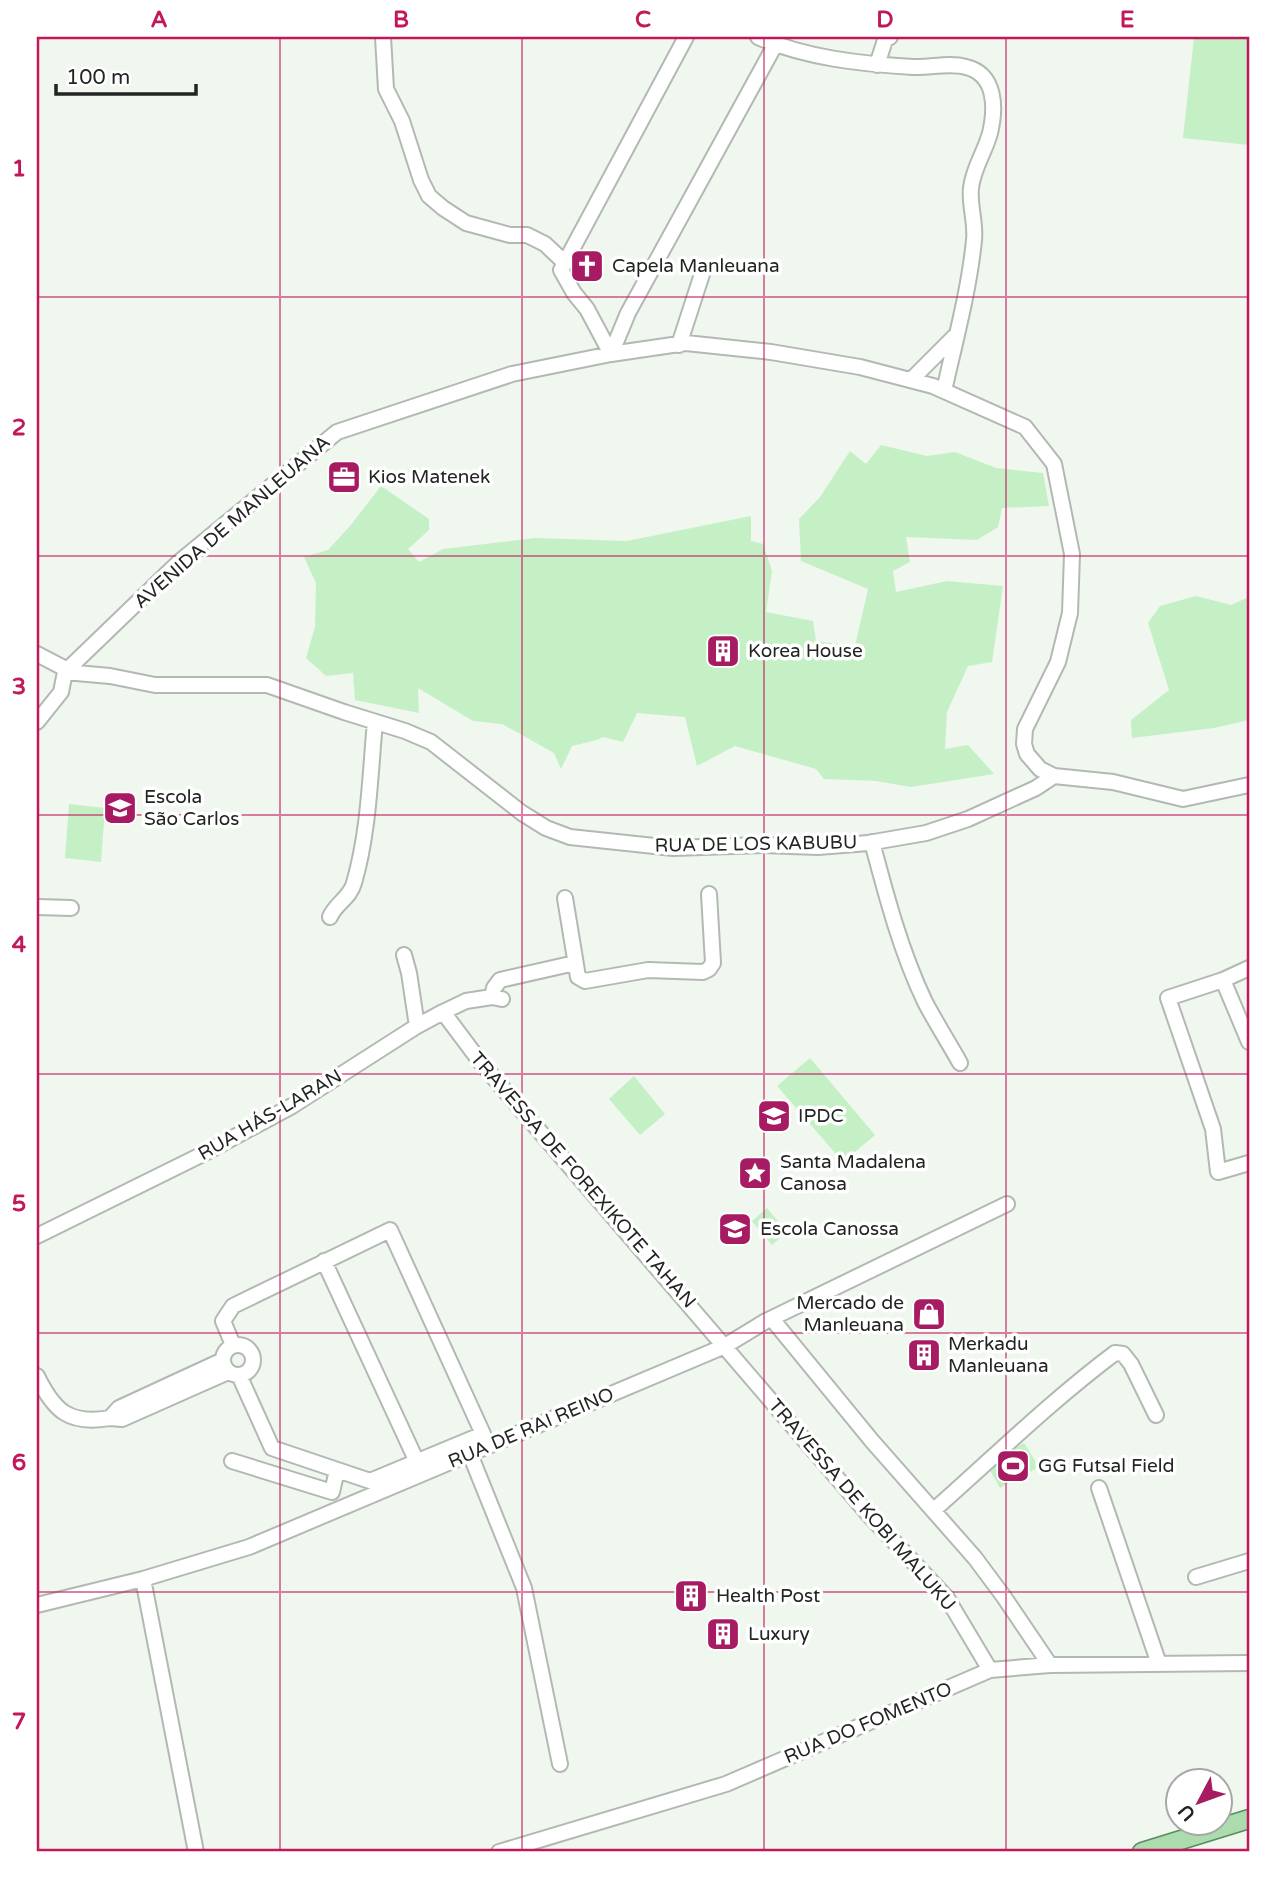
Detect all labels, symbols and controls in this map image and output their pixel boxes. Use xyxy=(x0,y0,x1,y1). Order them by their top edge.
text: A xyxy=(150,6,168,34)
text: B xyxy=(393,6,409,34)
text: C xyxy=(635,6,651,34)
text: D xyxy=(876,6,894,34)
text: E xyxy=(1120,6,1134,34)
scale bar xyxy=(56,52,196,96)
text: 100 m xyxy=(66,65,130,90)
text: 1 xyxy=(12,155,26,183)
church icon: Capela Manleuana xyxy=(568,247,606,285)
place label: Capela Manleuana xyxy=(612,255,780,277)
text: 2 xyxy=(12,414,26,442)
street label: AVENIDA DE MANLEUANA xyxy=(130,431,334,613)
office icon: Kios Matenek xyxy=(325,458,363,496)
place label: Kios Matenek xyxy=(368,466,490,488)
building icon: Korea House xyxy=(704,632,742,670)
place label: Korea House xyxy=(748,640,863,662)
text: 3 xyxy=(12,673,26,701)
place label: Escola São Carlos xyxy=(144,786,239,830)
school or university icon: Escola São Carlos xyxy=(101,789,139,827)
street label: RUA DE LOS KABUBU xyxy=(654,831,858,857)
text: 4 xyxy=(12,931,27,959)
street label: TRAVESSA DE FOREXIKOTE TAHAN xyxy=(466,1047,700,1313)
street label: RUA HÁS-LARAN xyxy=(194,1064,346,1165)
school or university icon: IPDC xyxy=(755,1097,793,1135)
place label: IPDC xyxy=(798,1105,844,1127)
place label: Santa Madalena Canosa xyxy=(780,1151,926,1195)
place icon: Santa Madalena Canosa xyxy=(736,1154,774,1192)
text: 5 xyxy=(12,1190,26,1218)
school or university icon: Escola Canossa xyxy=(716,1210,754,1248)
place label: Escola Canossa xyxy=(760,1218,899,1240)
place label: Mercado de Manleuana xyxy=(796,1292,904,1336)
shop icon: Mercado de Manleuana xyxy=(910,1295,948,1333)
place label: Merkadu Manleuana xyxy=(948,1333,1049,1377)
building icon: Merkadu Manleuana xyxy=(905,1336,943,1374)
street label: RUA DE RAI REINO xyxy=(445,1383,617,1473)
street label: TRAVESSA DE KOBI MALUKU xyxy=(764,1395,960,1615)
sports icon: GG Futsal Field xyxy=(994,1447,1032,1485)
text: 6 xyxy=(12,1449,26,1477)
place label: GG Futsal Field xyxy=(1038,1455,1174,1477)
building icon: Health Post xyxy=(672,1577,710,1615)
place label: Health Post xyxy=(716,1585,820,1607)
building icon: Luxury xyxy=(704,1615,742,1653)
place label: Luxury xyxy=(748,1623,810,1645)
street label: RUA DO FOMENTO xyxy=(781,1678,955,1768)
text: 7 xyxy=(12,1708,26,1736)
north arrow xyxy=(1164,1766,1234,1836)
text: U xyxy=(1174,1800,1200,1825)

